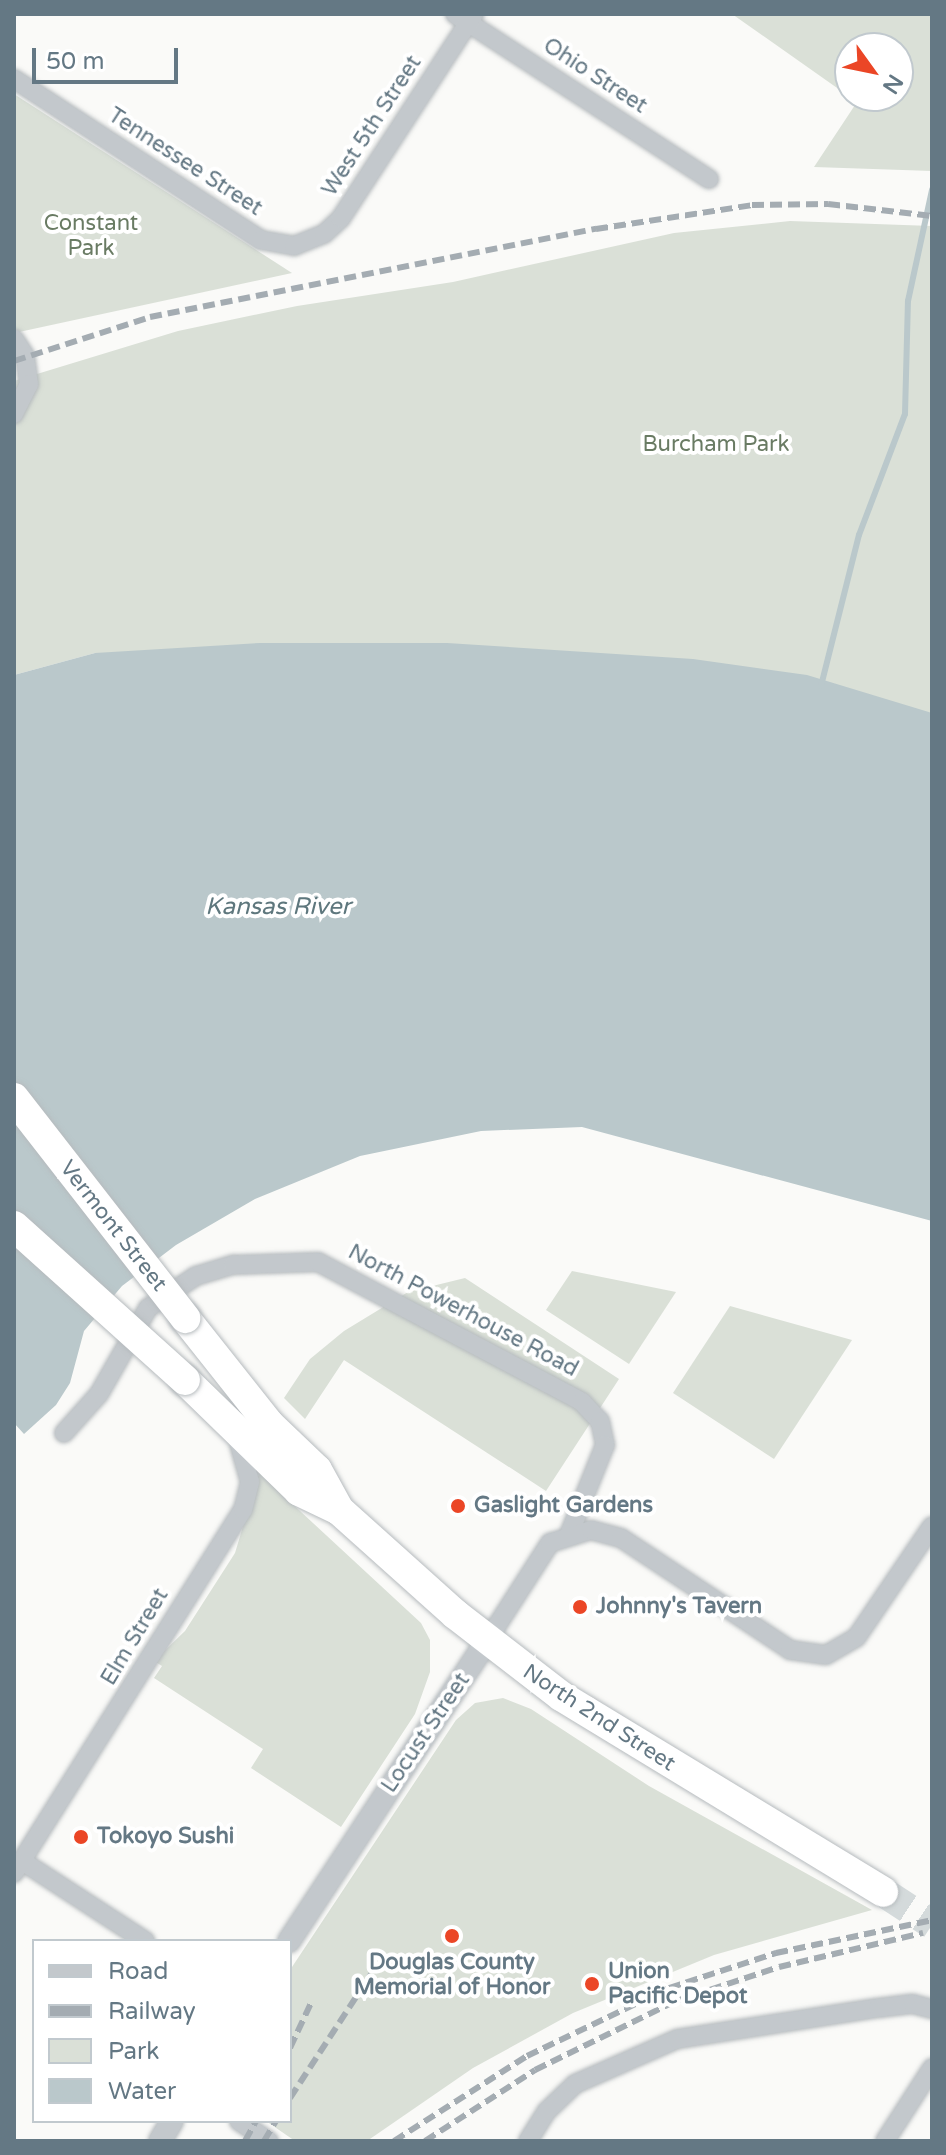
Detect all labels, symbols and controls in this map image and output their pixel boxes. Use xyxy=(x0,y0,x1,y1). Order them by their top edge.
scale bar xyxy=(36,32,182,82)
north arrow xyxy=(834,32,914,112)
street label: Ohio Street xyxy=(538,33,652,119)
text: 50 m xyxy=(46,47,104,76)
street label: West 5th Street xyxy=(317,51,427,201)
text: N xyxy=(877,69,908,98)
street label: Tennessee Street xyxy=(103,102,267,222)
park label: Constant Park xyxy=(44,210,138,262)
park label: Burcham Park xyxy=(643,432,789,458)
water label: Kansas River xyxy=(205,893,351,921)
street label: Vermont Street xyxy=(54,1155,172,1297)
street label: North Powerhouse Road xyxy=(343,1239,583,1383)
place label: Gaslight Gardens xyxy=(474,1493,653,1519)
marker: Gaslight Gardens xyxy=(449,1497,467,1515)
street label: Elm Street xyxy=(96,1584,174,1690)
place label: Johnny's Tavern xyxy=(596,1594,762,1620)
marker: Johnny's Tavern xyxy=(571,1598,589,1616)
street label: North 2nd Street xyxy=(518,1659,680,1777)
street label: Locust Street xyxy=(376,1668,476,1798)
place label: Tokoyo Sushi xyxy=(97,1824,234,1850)
marker: Tokoyo Sushi xyxy=(72,1828,90,1846)
marker: Douglas County Memorial of Honor xyxy=(443,1927,461,1945)
legend xyxy=(32,1939,292,2123)
place label: Douglas County Memorial of Honor xyxy=(354,1949,550,2000)
text: Road xyxy=(108,1957,168,1986)
place label: Union Pacific Depot xyxy=(608,1958,747,2010)
marker: Union Pacific Depot xyxy=(583,1975,601,1993)
text: Railway xyxy=(108,1997,196,2026)
text: Park xyxy=(108,2037,159,2066)
text: Water xyxy=(108,2077,176,2106)

